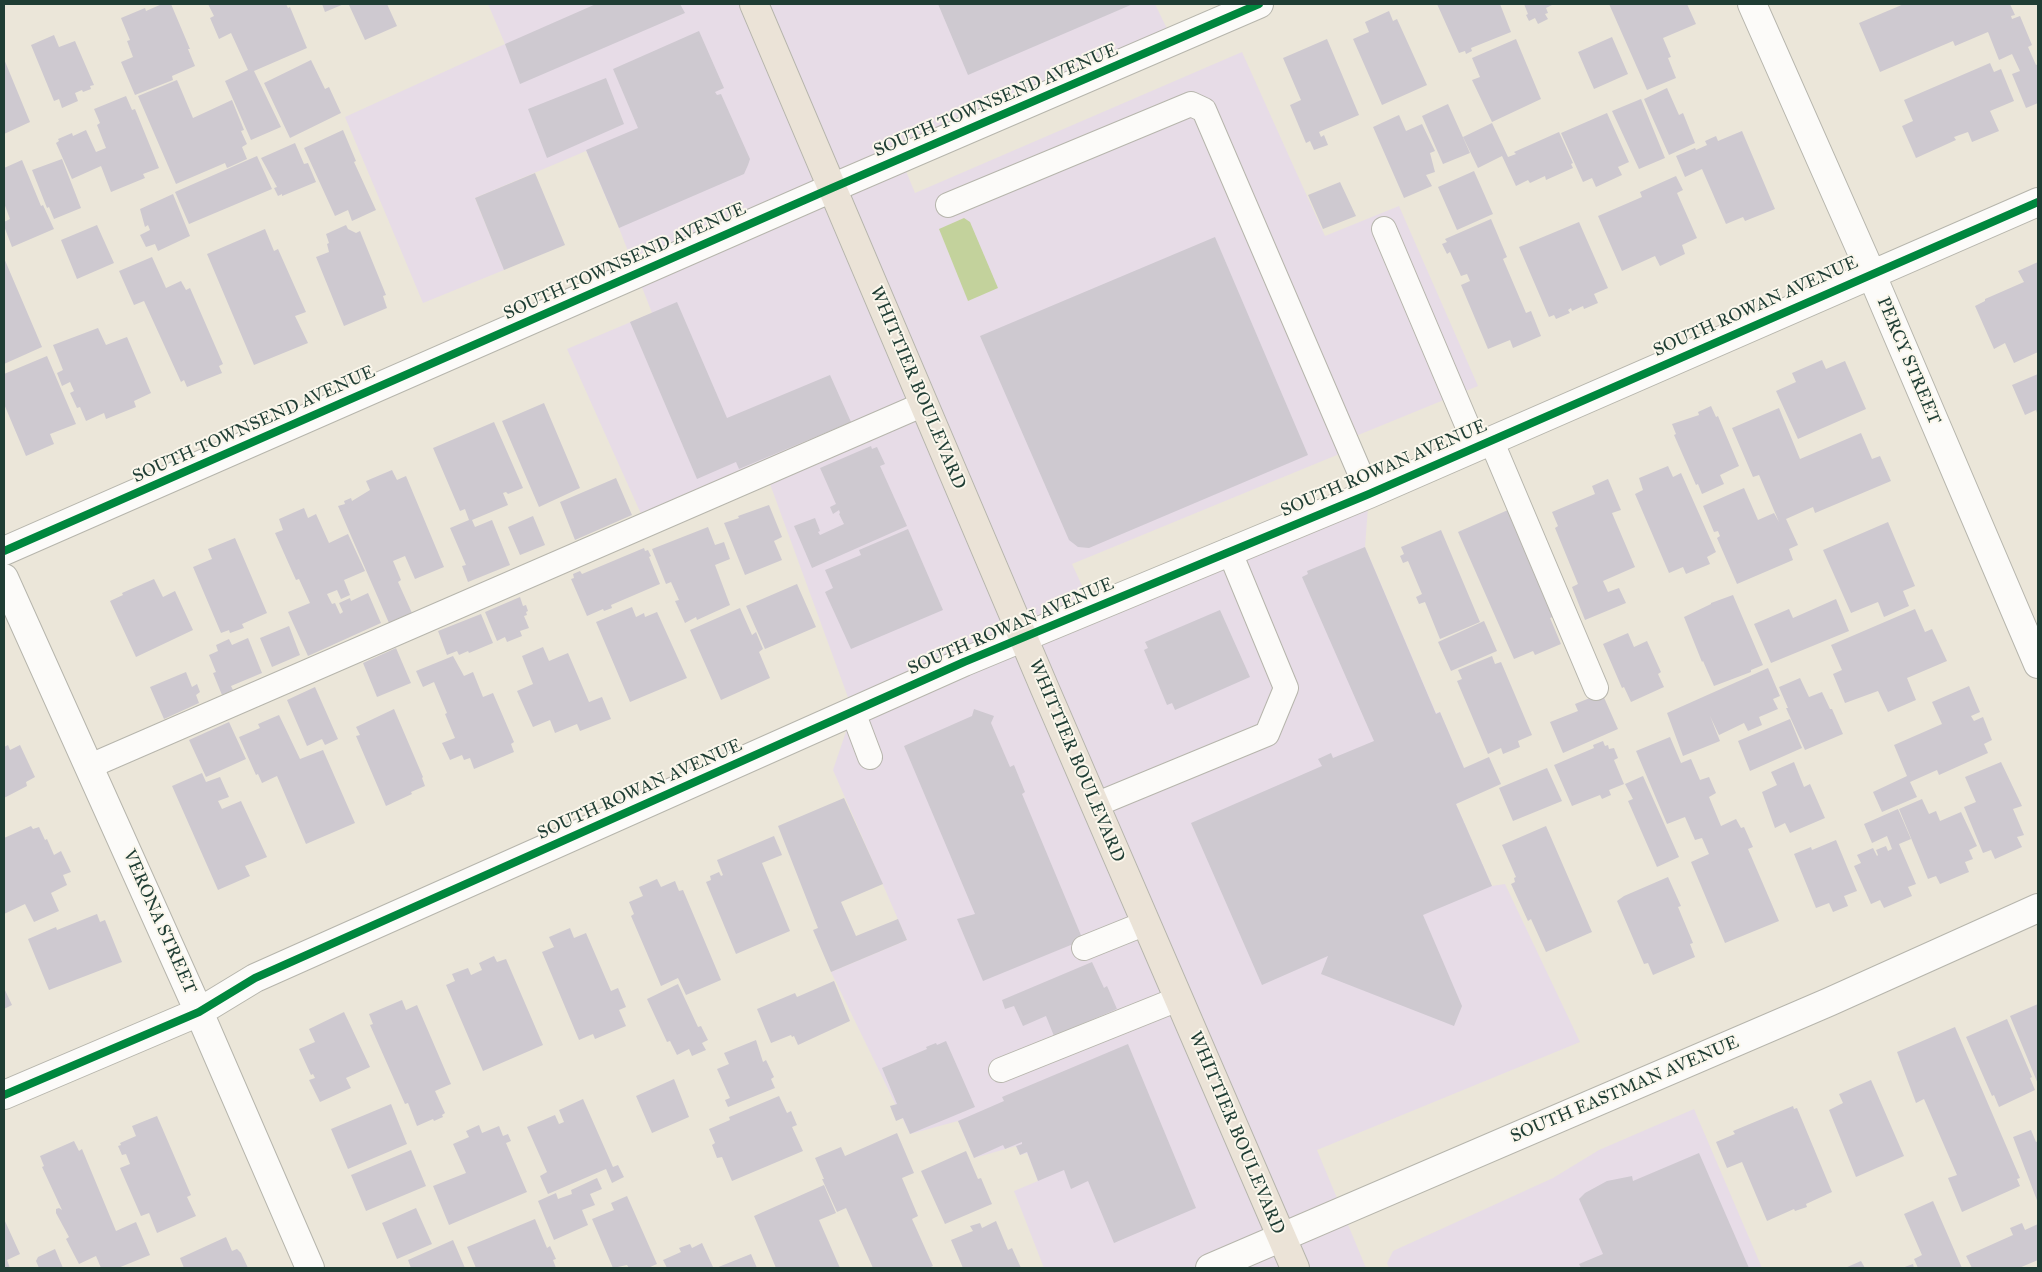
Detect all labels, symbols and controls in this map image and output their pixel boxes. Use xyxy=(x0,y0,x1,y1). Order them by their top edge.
street label: SOUTH TOWNSEND AVENUE xyxy=(871,40,1121,162)
street label: SOUTH TOWNSEND AVENUE xyxy=(500,199,750,325)
street label: SOUTH ROWAN AVENUE xyxy=(1650,252,1862,362)
street label: WHITTIER BOULEVARD xyxy=(864,283,970,493)
street label: PERCY STREET xyxy=(1871,294,1945,428)
street label: SOUTH TOWNSEND AVENUE xyxy=(129,362,379,488)
street label: SOUTH ROWAN AVENUE xyxy=(1278,416,1490,522)
street label: SOUTH ROWAN AVENUE xyxy=(905,574,1117,680)
street label: WHITTIER BOULEVARD xyxy=(1023,656,1129,866)
street label: SOUTH ROWAN AVENUE xyxy=(534,735,746,845)
street label: VERONA STREET xyxy=(117,846,201,998)
street label: WHITTIER BOULEVARD xyxy=(1183,1028,1289,1238)
street label: SOUTH EASTMAN AVENUE xyxy=(1508,1032,1742,1148)

